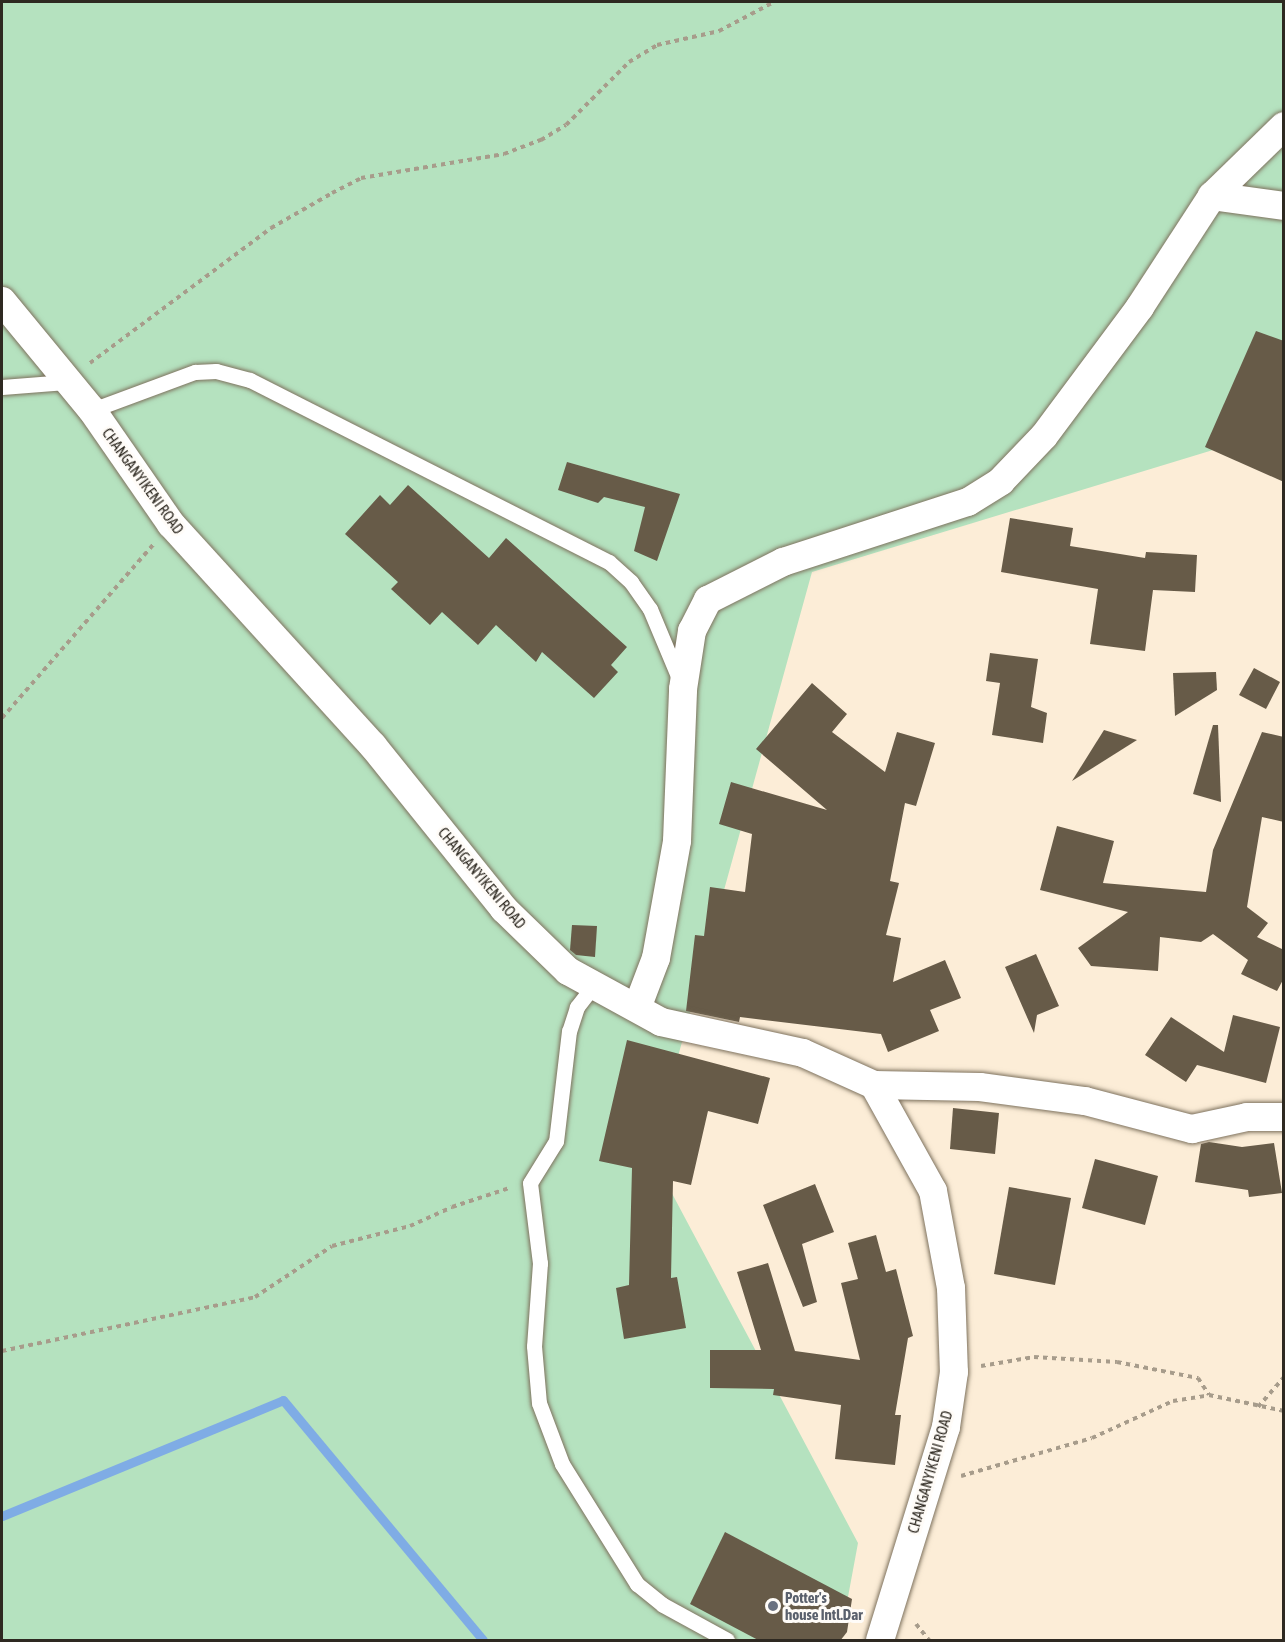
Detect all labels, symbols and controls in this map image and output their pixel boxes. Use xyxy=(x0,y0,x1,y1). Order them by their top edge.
street label: CHANGANYIKENI ROAD xyxy=(98,424,188,538)
street label: CHANGANYIKENI ROAD xyxy=(434,824,530,932)
street label: CHANGANYIKENI ROAD xyxy=(904,1409,956,1535)
place label: Potter's house Intl.Dar xyxy=(785,1588,863,1623)
marker: Potter's house Intl.Dar xyxy=(766,1599,780,1613)

